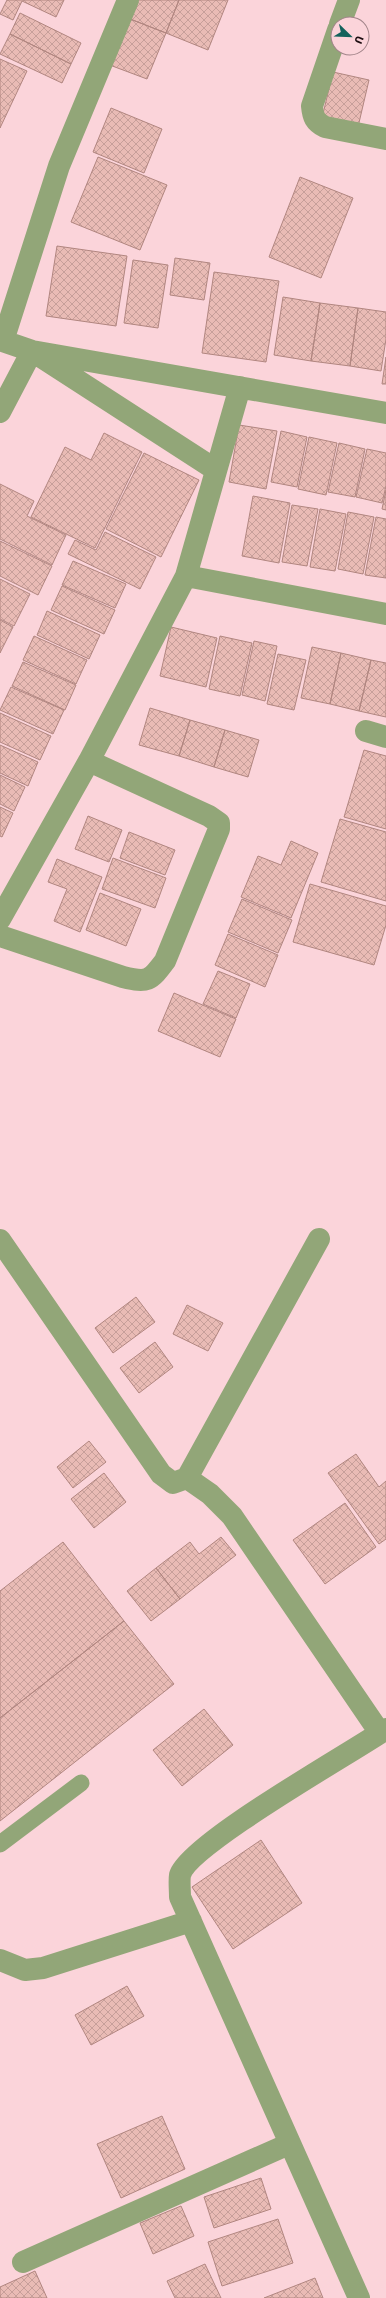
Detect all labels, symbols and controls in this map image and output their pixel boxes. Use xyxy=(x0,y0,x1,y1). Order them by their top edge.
north arrow xyxy=(330,16,370,56)
text: U xyxy=(351,34,366,46)

